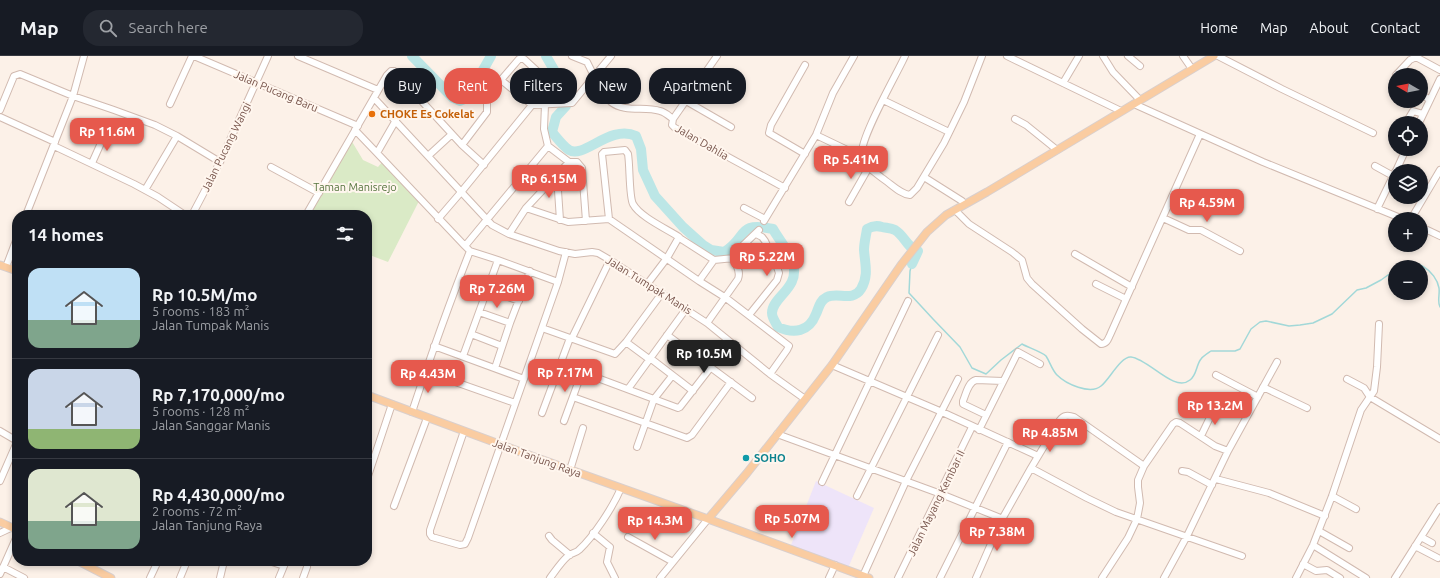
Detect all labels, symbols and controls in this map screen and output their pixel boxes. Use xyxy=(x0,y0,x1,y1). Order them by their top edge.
search box xyxy=(83,10,363,46)
text: Map xyxy=(20,17,59,39)
icon: search xyxy=(97,17,119,39)
text: Search here xyxy=(129,19,208,36)
text: Home xyxy=(1200,20,1238,36)
text: Map xyxy=(1260,20,1288,36)
text: About xyxy=(1310,20,1349,36)
text: Contact xyxy=(1371,20,1420,36)
street label: Jalan Pucang Baru xyxy=(232,68,320,114)
chip: Buy xyxy=(384,68,436,104)
chip: Rent xyxy=(444,68,502,104)
chip: Filters xyxy=(510,68,577,104)
chip: New xyxy=(585,68,641,104)
chip: Apartment xyxy=(649,68,746,104)
north arrow xyxy=(1388,68,1428,108)
map controls xyxy=(1388,68,1428,300)
street label: Jalan Pucang Wangi xyxy=(199,100,253,194)
place label: CHOKE Es Cokelat xyxy=(380,108,475,120)
marker: CHOKE Es Cokelat xyxy=(367,109,377,119)
button: locate xyxy=(1388,116,1428,156)
pin: Rp 11.6M xyxy=(66,118,148,152)
street label: Jalan Dahlia xyxy=(673,122,731,162)
text: Rp 11.6M xyxy=(79,124,135,138)
pin: Rp 5.41M xyxy=(810,146,892,180)
text: Rp 5.41M xyxy=(823,152,879,166)
button: layers xyxy=(1388,164,1428,204)
pin: Rp 6.15M xyxy=(508,165,590,199)
text: Rp 6.15M xyxy=(521,171,577,185)
park label: Taman Manisrejo xyxy=(313,181,397,193)
pin: Rp 4.59M xyxy=(1166,189,1248,223)
text: Rp 4.59M xyxy=(1179,195,1235,209)
button: + xyxy=(1388,212,1428,252)
icon: filters xyxy=(334,223,356,245)
text: 14 homes xyxy=(28,225,104,244)
pin: Rp 5.22M xyxy=(726,243,808,277)
text: Rp 5.22M xyxy=(739,249,795,263)
street label: Jalan Tumpak Manis xyxy=(604,254,694,316)
button: − xyxy=(1388,260,1428,300)
pin: Rp 7.26M xyxy=(456,275,538,309)
text: Rp 7.26M xyxy=(469,281,525,295)
icon: home xyxy=(60,284,108,332)
text: Rp 10.5M/mo xyxy=(152,285,257,304)
text: 5 rooms · 183 m² xyxy=(152,304,249,318)
text: Jalan Tumpak Manis xyxy=(152,318,269,332)
pin: Rp 10.5M xyxy=(663,340,745,374)
text: Rp 10.5M xyxy=(676,346,732,360)
pin: Rp 7.17M xyxy=(524,359,606,393)
pin: Rp 4.43M xyxy=(387,360,469,394)
text: Rp 7.17M xyxy=(537,365,593,379)
text: Rp 4.43M xyxy=(400,366,456,380)
icon: home xyxy=(60,385,108,433)
text: Rp 7,170,000/mo xyxy=(152,385,285,404)
pin: Rp 13.2M xyxy=(1174,392,1256,426)
text: Rp 13.2M xyxy=(1187,398,1243,412)
text: 5 rooms · 128 m² xyxy=(152,404,249,418)
text: Jalan Sanggar Manis xyxy=(152,418,270,432)
pin: Rp 4.85M xyxy=(1009,419,1091,453)
text: Rp 4.85M xyxy=(1022,425,1078,439)
street label: Jalan Tanjung Raya xyxy=(491,436,583,480)
street label: Jalan Mayang Kembar II xyxy=(905,448,967,558)
place label: SOHO xyxy=(754,452,786,464)
marker: SOHO xyxy=(741,453,751,463)
icon: home xyxy=(60,485,108,533)
text: Rp 4,430,000/mo xyxy=(152,485,285,504)
text: 2 rooms · 72 m² xyxy=(152,504,242,518)
pin: Rp 5.07M xyxy=(751,505,833,539)
pin: Rp 14.3M xyxy=(614,507,696,541)
text: Rp 5.07M xyxy=(764,511,820,525)
text: Rp 14.3M xyxy=(627,513,683,527)
text: Jalan Tanjung Raya xyxy=(152,518,263,532)
pin: Rp 7.38M xyxy=(956,518,1038,552)
text: Rp 7.38M xyxy=(969,524,1025,538)

